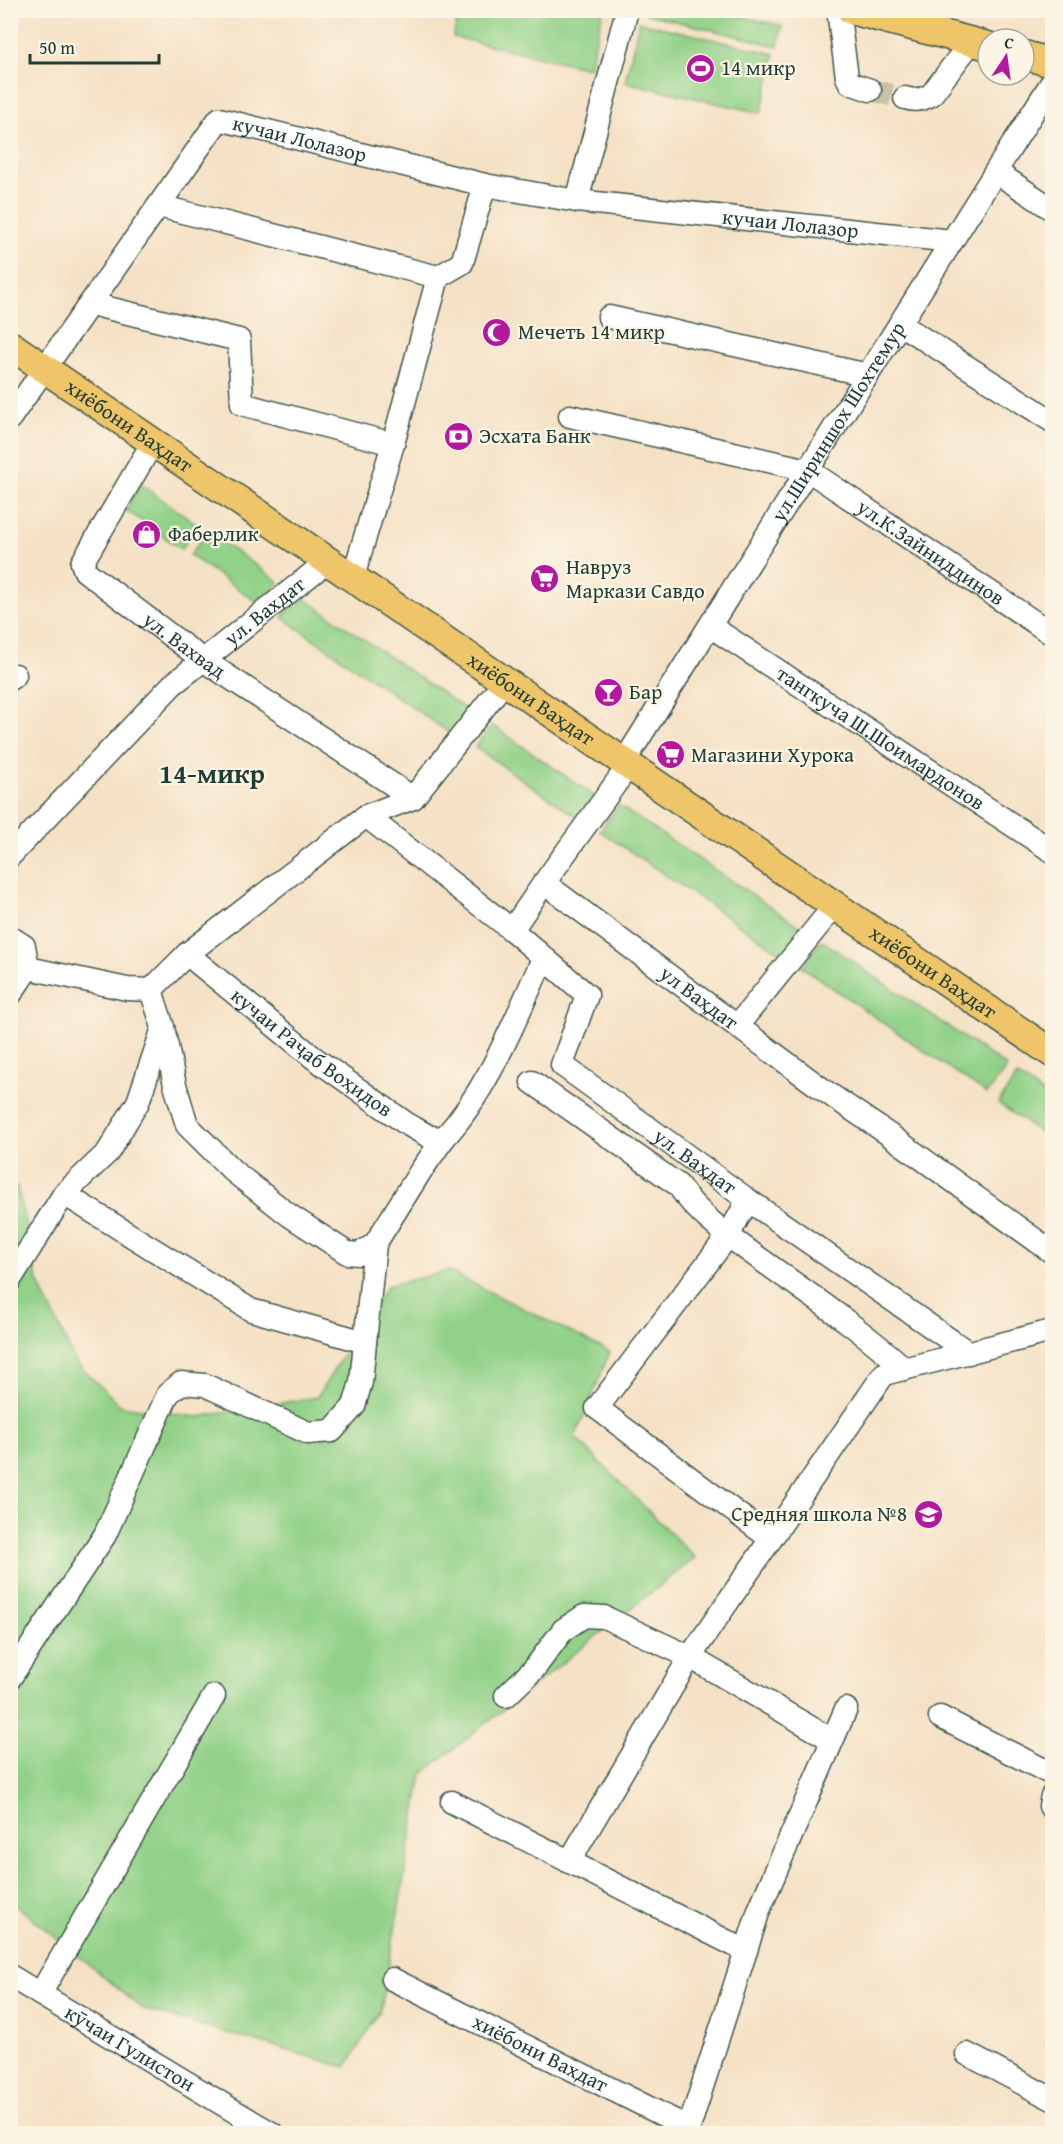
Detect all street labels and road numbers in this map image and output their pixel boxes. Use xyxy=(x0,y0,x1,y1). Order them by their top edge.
street label: кучаи Лолазор xyxy=(230,107,370,170)
street label: кучаи Лолазор xyxy=(721,201,860,246)
street label: ул.Шириншох Шохтемур xyxy=(762,315,912,529)
street label: хиёбони Ваҳдат xyxy=(59,371,199,480)
street label: ул.К.Зайниддинов xyxy=(850,491,1011,613)
street label: ул. Вахдат xyxy=(216,569,312,654)
street label: ул. Вахвад xyxy=(136,603,233,686)
street label: хиёбони Ваҳдат xyxy=(461,644,601,753)
street label: тангкуча Ш.Шоимардонов xyxy=(770,658,991,818)
street label: хиёбони Ваҳдат xyxy=(863,917,1003,1026)
street label: ул Ваҳдат xyxy=(653,957,745,1037)
street label: кучаи Раҷаб Воҳидов xyxy=(224,980,399,1124)
street label: ул. Вахдат xyxy=(647,1120,743,1202)
street label: кӯчаи Гулистон xyxy=(59,1997,201,2099)
street label: хиёбони Вахдат xyxy=(467,2006,614,2100)

